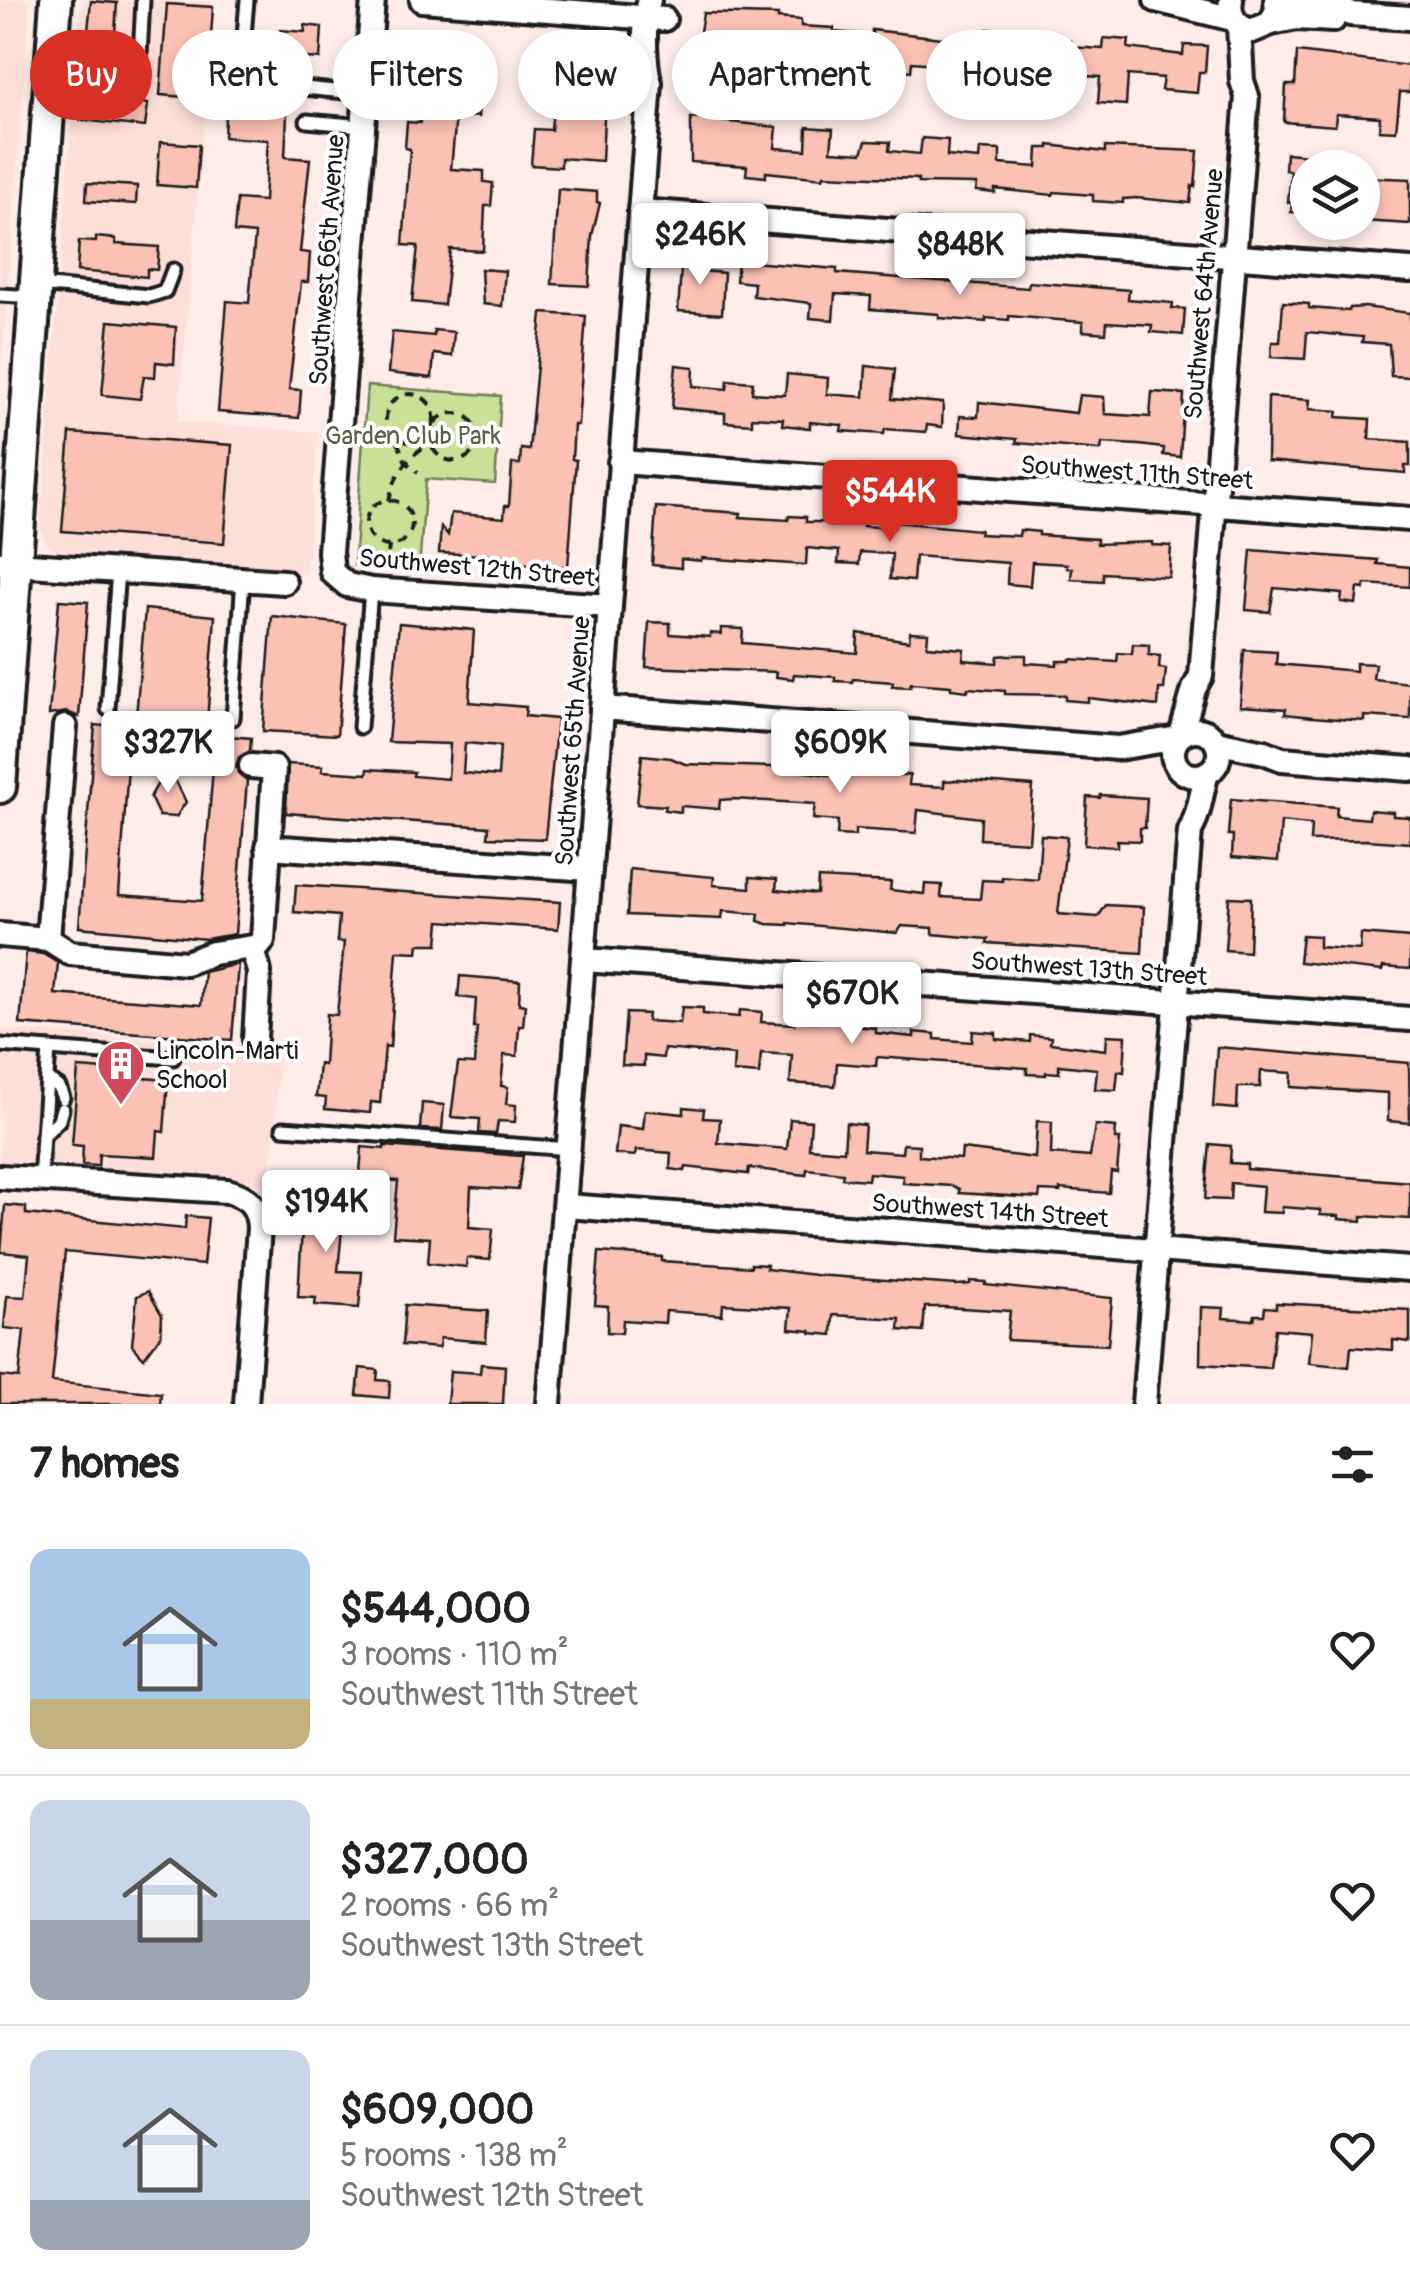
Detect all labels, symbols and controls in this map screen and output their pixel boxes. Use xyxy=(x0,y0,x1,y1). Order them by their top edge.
chip: Buy xyxy=(30,30,152,120)
chip: Rent xyxy=(172,30,313,120)
chip: Filters xyxy=(333,30,498,120)
chip: New xyxy=(518,30,652,120)
chip: Apartment xyxy=(672,30,906,120)
chip: House xyxy=(926,30,1087,120)
street label: Southwest 66th Avenue xyxy=(303,133,352,387)
map controls xyxy=(1290,150,1380,240)
button: layers xyxy=(1290,150,1380,240)
street label: Southwest 64th Avenue xyxy=(1178,167,1231,421)
pin: $246K xyxy=(630,203,770,288)
pin: $848K xyxy=(890,213,1030,298)
text: $246K xyxy=(654,215,746,255)
text: $848K xyxy=(916,225,1004,265)
park label: Garden Club Park xyxy=(325,421,502,452)
street label: Southwest 11th Street xyxy=(1020,450,1255,497)
pin: $544K xyxy=(820,460,960,545)
text: $544K xyxy=(844,472,936,512)
street label: Southwest 12th Street xyxy=(357,543,597,594)
street label: Southwest 65th Avenue xyxy=(549,614,598,867)
pin: $327K xyxy=(98,711,238,796)
pin: $609K xyxy=(770,711,910,796)
text: $327K xyxy=(123,723,213,763)
text: $609K xyxy=(793,723,887,763)
street label: Southwest 13th Street xyxy=(970,946,1209,993)
pin: $670K xyxy=(782,962,922,1047)
text: $670K xyxy=(805,974,899,1014)
place label: Lincoln-Marti School xyxy=(156,1036,298,1096)
building icon: Lincoln-Marti School xyxy=(95,1038,147,1106)
pin: $194K xyxy=(256,1170,396,1255)
text: $194K xyxy=(284,1182,368,1222)
street label: Southwest 14th Street xyxy=(870,1188,1110,1235)
icon: filters xyxy=(1325,1437,1380,1492)
text: 7 homes xyxy=(30,1438,179,1490)
text: $544,000 xyxy=(340,1583,531,1635)
icon: home xyxy=(110,1589,230,1709)
icon: heart xyxy=(1325,1622,1380,1677)
text: 3 rooms · 110 m² xyxy=(340,1635,569,1675)
text: Southwest 11th Street xyxy=(340,1675,638,1715)
text: $327,000 xyxy=(340,1834,529,1886)
icon: home xyxy=(110,1840,230,1960)
icon: heart xyxy=(1325,1873,1380,1928)
text: 2 rooms · 66 m² xyxy=(340,1886,559,1926)
text: Southwest 13th Street xyxy=(340,1926,643,1966)
text: $609,000 xyxy=(340,2084,534,2136)
icon: home xyxy=(110,2090,230,2210)
icon: heart xyxy=(1325,2123,1380,2178)
text: 5 rooms · 138 m² xyxy=(340,2136,568,2176)
text: Southwest 12th Street xyxy=(340,2176,643,2216)

